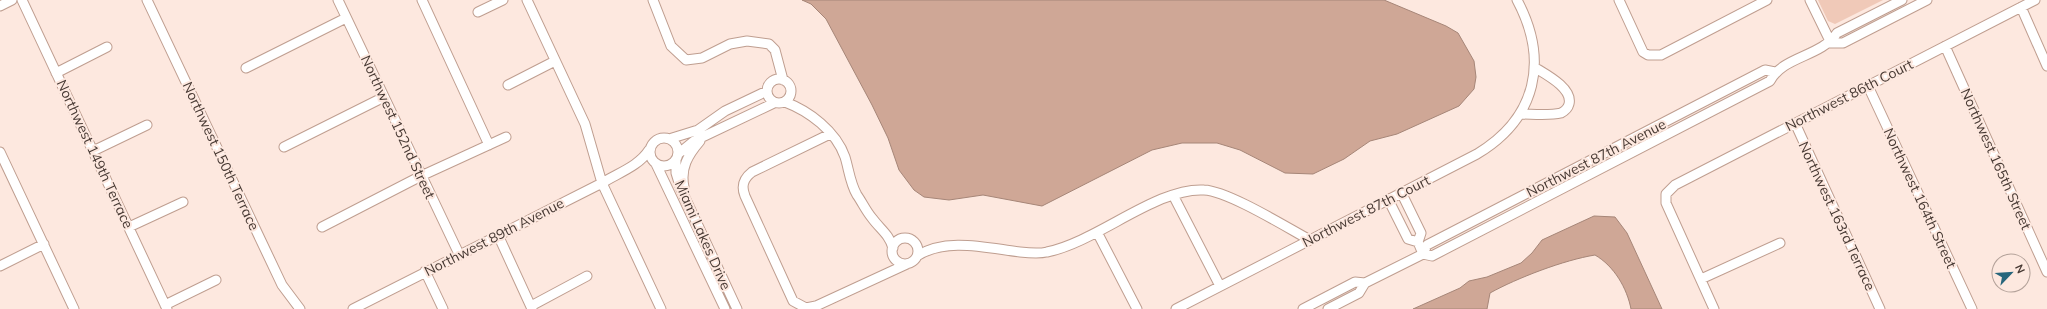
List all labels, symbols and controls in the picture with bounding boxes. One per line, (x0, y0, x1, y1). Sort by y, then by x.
street label: Northwest 152nd Street (357, 52, 439, 202)
street label: Northwest 86th Court (1782, 55, 1916, 135)
street label: Northwest 149th Terrace (53, 77, 137, 231)
street label: Northwest 150th Terrace (179, 79, 263, 233)
street label: Northwest 165th Street (1957, 86, 2035, 233)
street label: Northwest 87th Avenue (1523, 115, 1669, 201)
street label: Northwest 164th Street (1880, 125, 1960, 271)
street label: Northwest 163rd Terrace (1795, 139, 1879, 293)
street label: Northwest 87th Court (1299, 171, 1433, 251)
street label: Miami Lakes Drive (671, 177, 735, 293)
street label: Northwest 89th Avenue (421, 194, 567, 280)
north arrow (1991, 253, 2031, 293)
text: N (2012, 262, 2028, 275)

